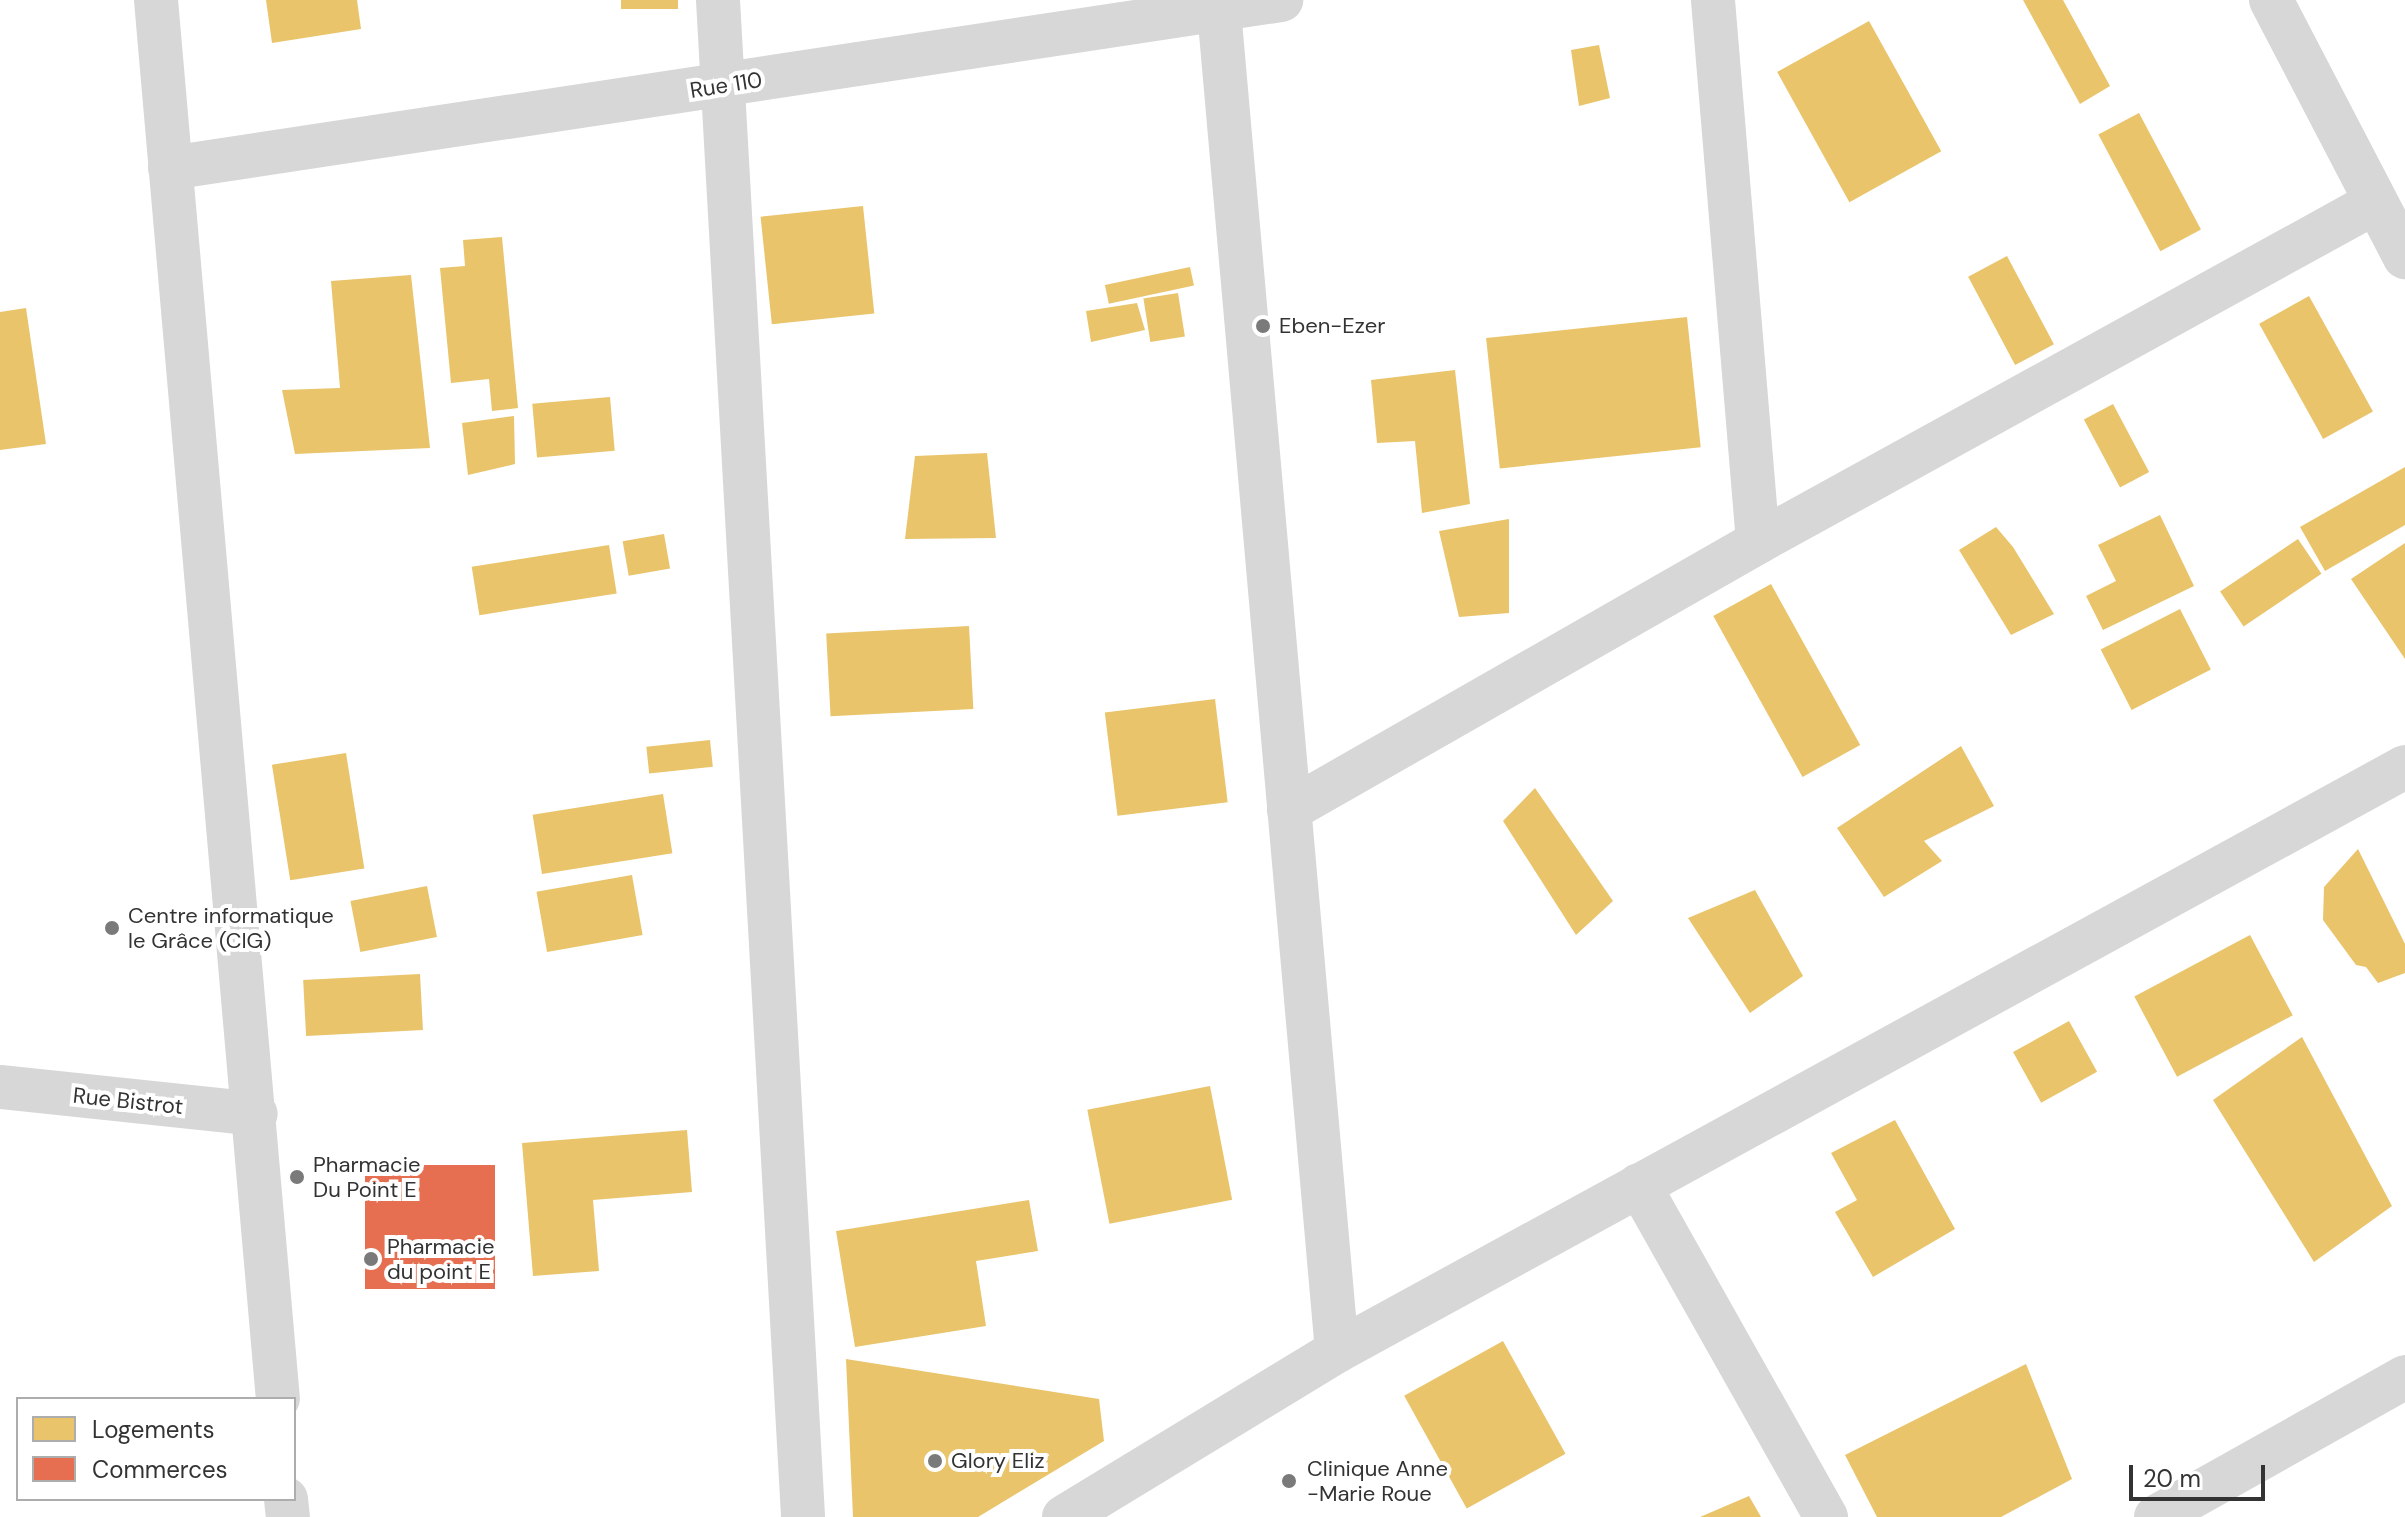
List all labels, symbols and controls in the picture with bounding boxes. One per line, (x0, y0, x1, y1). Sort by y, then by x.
street label: Rue 110 (688, 66, 764, 104)
place label: Eben-Ezer (1279, 313, 1385, 339)
marker: Eben-Ezer (1254, 317, 1272, 335)
place label: Centre informatique le Grâce (CIG) (128, 902, 334, 954)
marker: Centre informatique le Grâce (CIG) (103, 919, 121, 937)
street label: Rue Bistrot (72, 1082, 184, 1120)
place label: Pharmacie Du Point E (313, 1151, 420, 1202)
marker: Pharmacie Du Point E (288, 1168, 306, 1186)
place label: Pharmacie du point E (387, 1233, 494, 1284)
marker: Pharmacie du point E (362, 1250, 380, 1268)
legend (16, 1397, 296, 1501)
text: Logements (92, 1414, 215, 1445)
place label: Glory Eliz (951, 1448, 1045, 1474)
scale bar (2133, 1449, 2269, 1499)
marker: Glory Eliz (926, 1452, 944, 1470)
text: Commerces (92, 1454, 228, 1485)
place label: Clinique Anne -Marie Roue (1307, 1455, 1448, 1506)
text: 20 m (2143, 1463, 2201, 1494)
marker: Clinique Anne -Marie Roue (1278, 1470, 1300, 1492)

